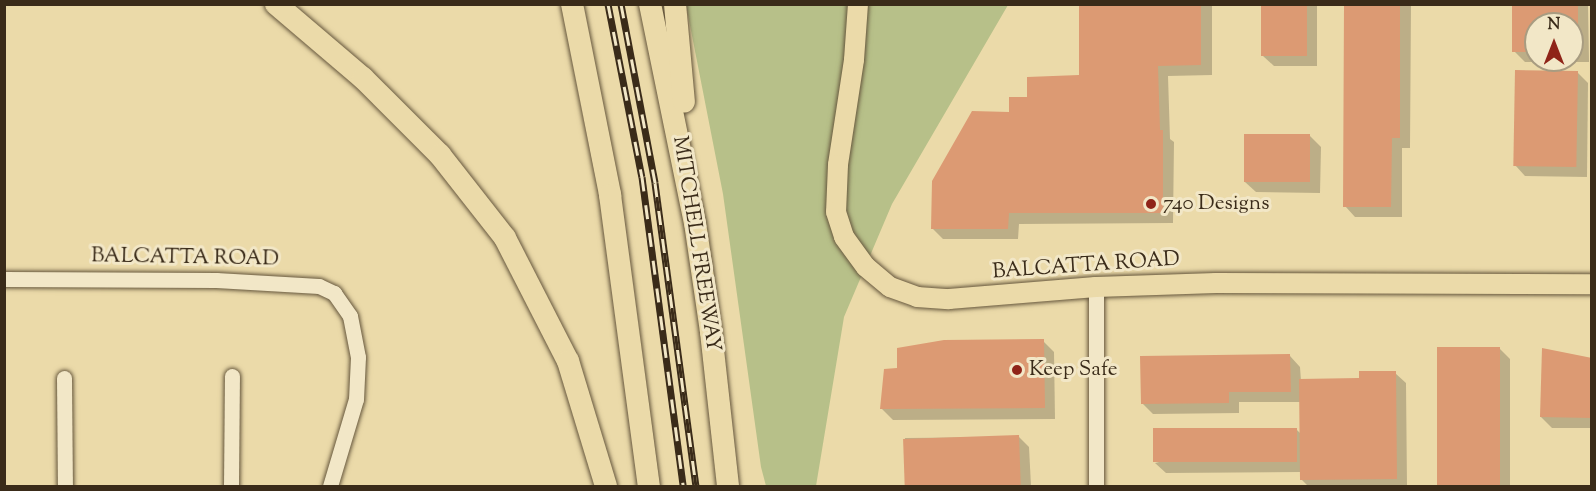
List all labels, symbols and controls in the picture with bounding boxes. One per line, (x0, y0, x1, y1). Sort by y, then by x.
north arrow (1524, 12, 1584, 72)
text: N (1548, 14, 1560, 37)
street label: MITCHELL FREEWAY (666, 134, 726, 354)
place label: 740 Designs (1163, 191, 1270, 217)
marker: 740 Designs (1144, 197, 1158, 211)
street label: BALCATTA ROAD (91, 244, 279, 272)
street label: BALCATTA ROAD (991, 247, 1181, 285)
place label: Keep Safe (1029, 357, 1118, 383)
marker: Keep Safe (1010, 363, 1024, 377)

